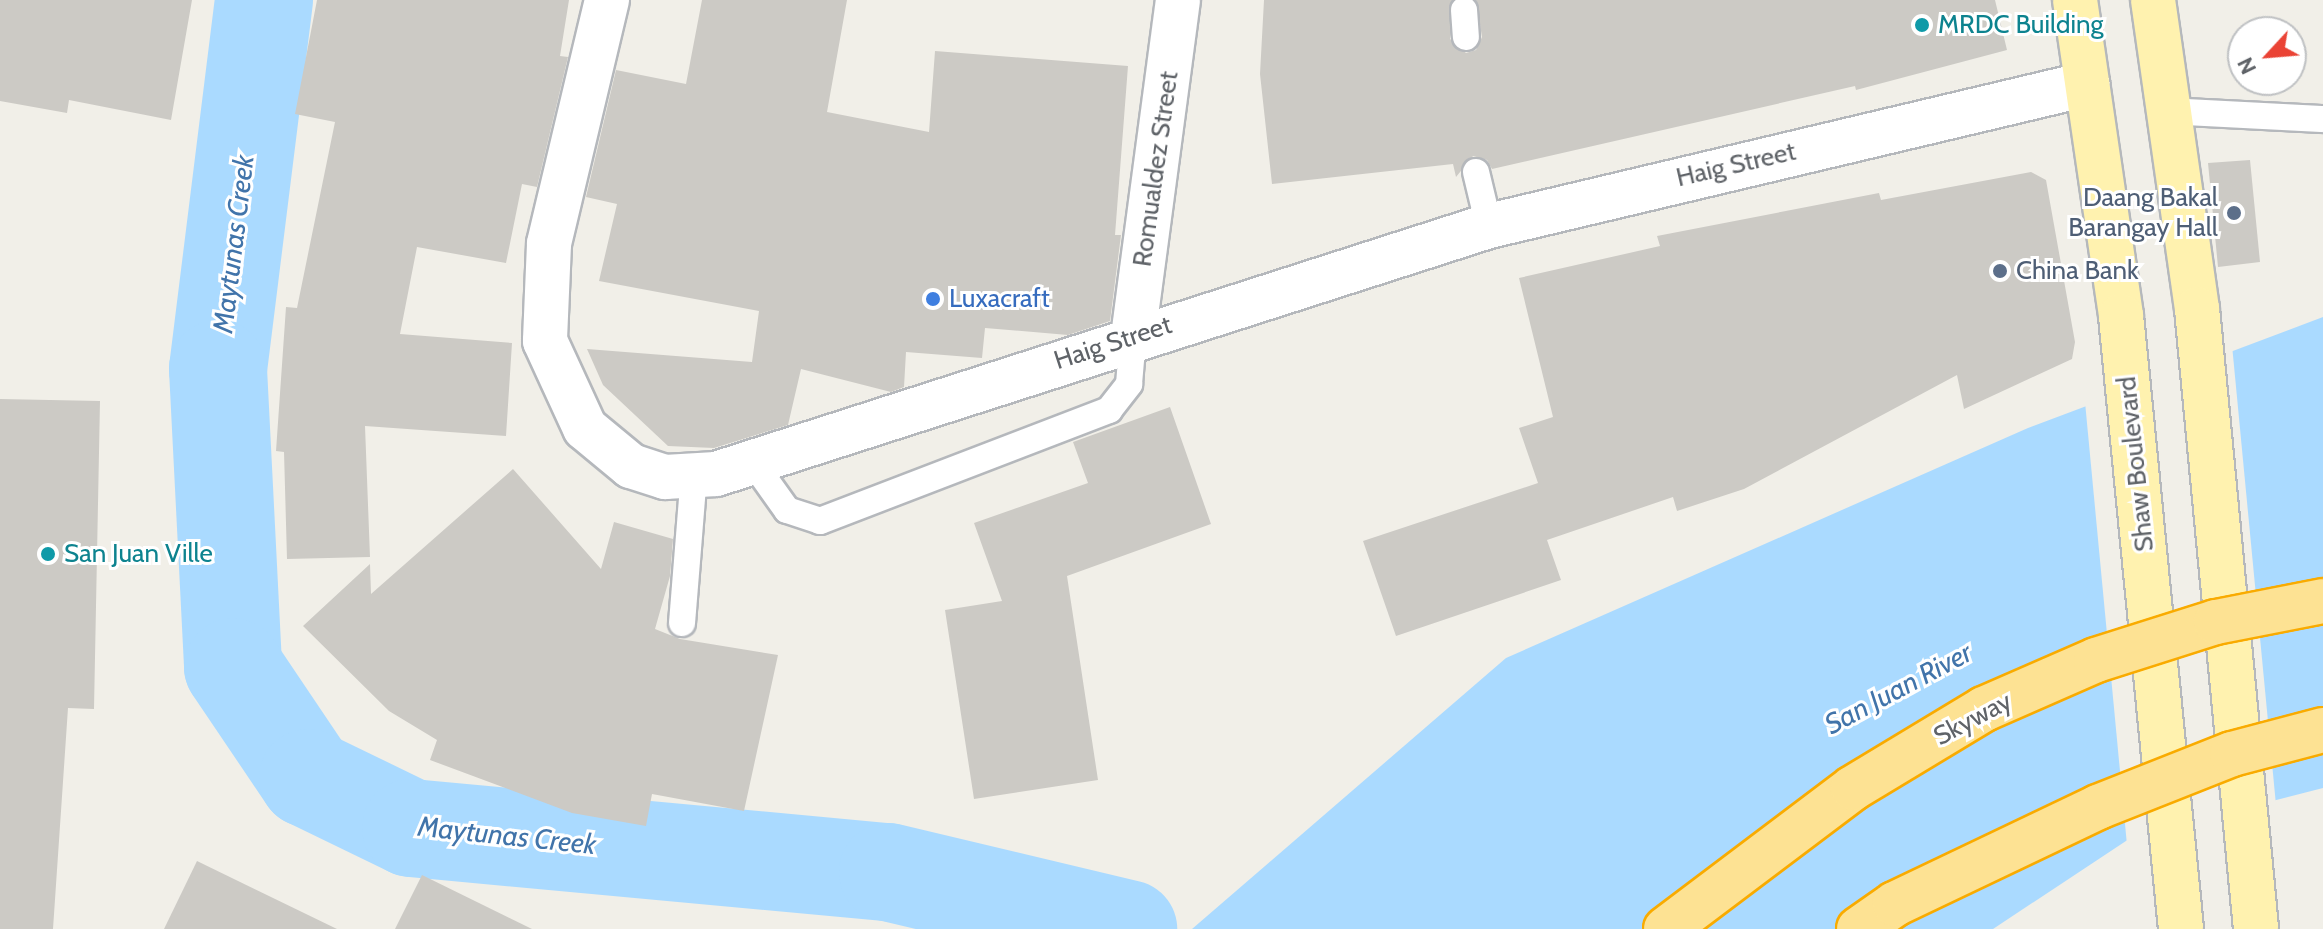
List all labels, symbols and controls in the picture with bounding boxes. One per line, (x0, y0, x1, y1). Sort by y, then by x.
place label: MRDC Building (1938, 9, 2103, 41)
marker: MRDC Building (1913, 16, 1931, 34)
north arrow (2227, 16, 2307, 96)
text: N (2231, 53, 2262, 79)
street label: Romualdez Street (1127, 69, 1185, 269)
street label: Haig Street (1673, 136, 1799, 194)
water label: Maytunas Creek (205, 153, 261, 335)
place label: Daang Bakal Barangay Hall (2068, 182, 2218, 244)
marker: Daang Bakal Barangay Hall (2225, 204, 2243, 222)
place label: China Bank (2016, 255, 2139, 287)
marker: China Bank (1991, 262, 2009, 280)
place label: Luxacraft (949, 283, 1050, 315)
marker: Luxacraft (924, 290, 942, 308)
street label: Haig Street (1050, 309, 1176, 377)
street label: Shaw Boulevard (2111, 375, 2161, 553)
place label: San Juan Ville (64, 538, 213, 570)
marker: San Juan Ville (39, 545, 57, 563)
water label: San Juan River (1819, 635, 1977, 741)
street label: Skyway (1929, 686, 2017, 752)
water label: Maytunas Creek (416, 809, 598, 861)

